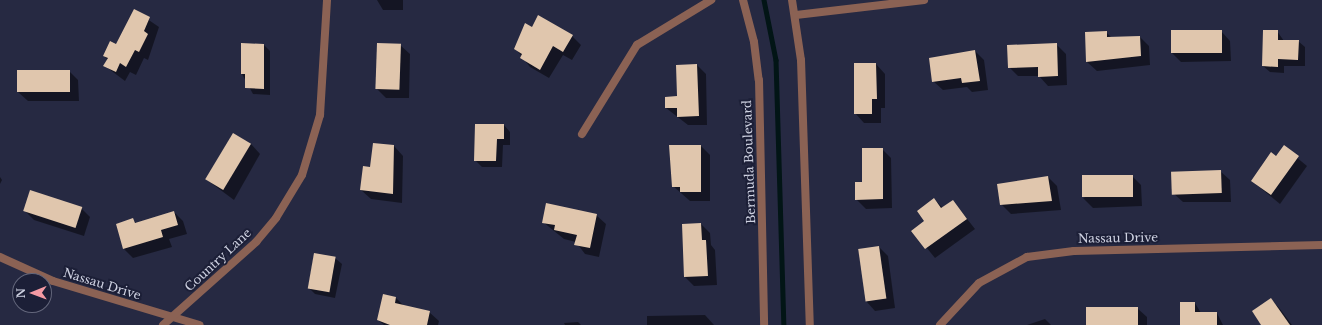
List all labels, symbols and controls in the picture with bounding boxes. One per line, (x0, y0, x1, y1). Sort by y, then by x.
street label: Bermuda Boulevard (740, 100, 758, 224)
street label: Country Lane (182, 226, 254, 294)
street label: Nassau Drive (1078, 230, 1158, 246)
street label: Nassau Drive (61, 265, 143, 303)
north arrow (12, 273, 52, 313)
text: N (14, 288, 28, 298)

